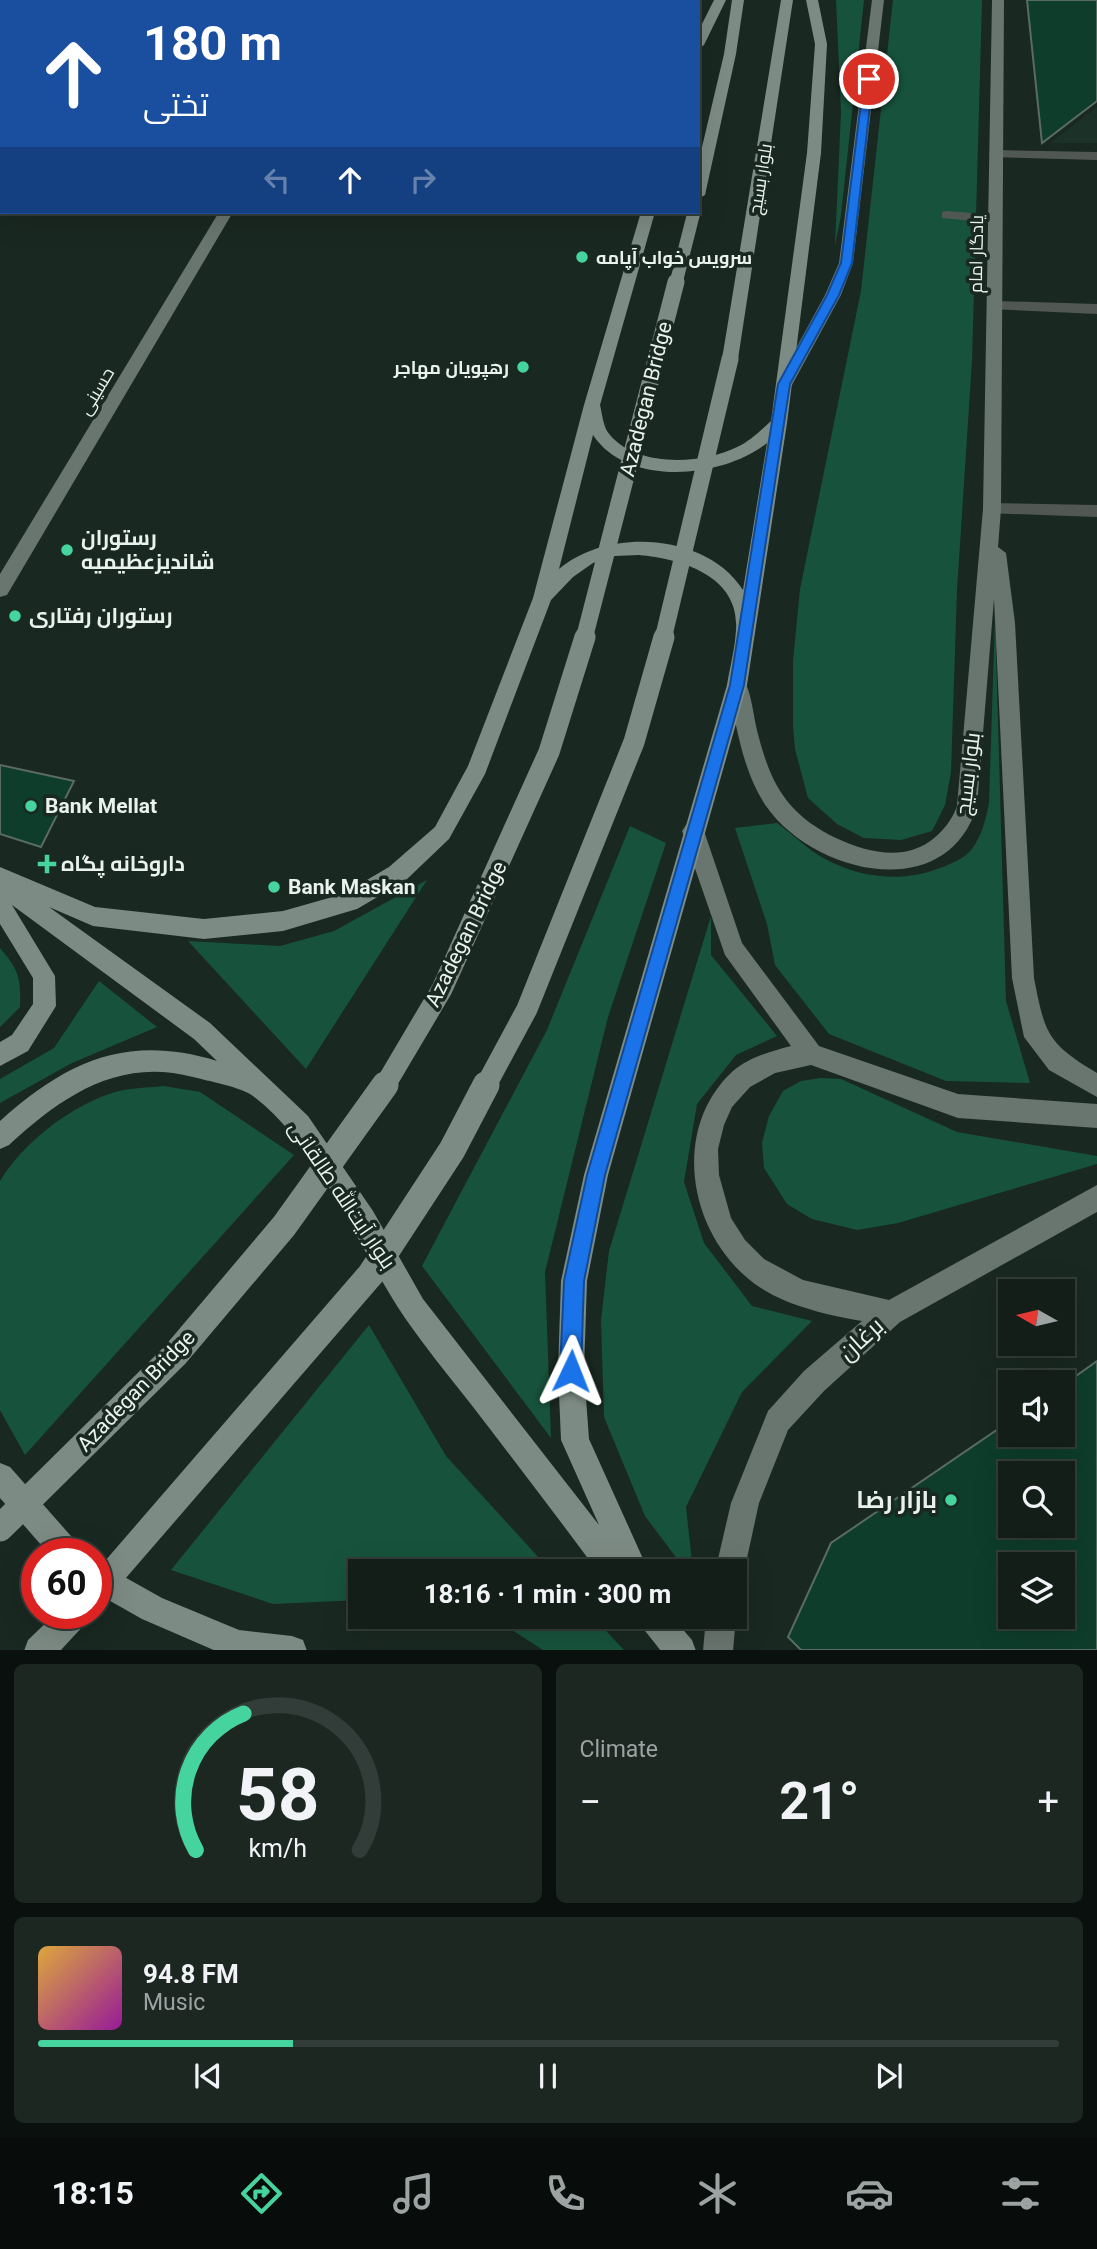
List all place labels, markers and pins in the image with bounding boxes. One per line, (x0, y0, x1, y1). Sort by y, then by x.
pin (839, 49, 899, 109)
place label: سرویس خواب آپامه (596, 247, 752, 270)
marker: سرویس خواب آپامه (574, 249, 590, 265)
place label: رهپویان مهاجر (393, 357, 509, 380)
marker: رهپویان مهاجر (515, 359, 531, 375)
place label: رستوران شاندیزعظیمیه (81, 526, 215, 574)
marker: رستوران شاندیزعظیمیه (59, 542, 75, 558)
place label: رستوران رفتاری (29, 604, 172, 629)
marker: رستوران رفتاری (7, 608, 23, 624)
place label: Bank Mellat (45, 794, 157, 818)
marker: Bank Mellat (23, 798, 39, 814)
place label: داروخانه پگاه (61, 852, 185, 879)
marker: داروخانه پگاه (39, 856, 55, 872)
place label: Bank Maskan (288, 875, 416, 899)
marker: Bank Maskan (266, 879, 282, 895)
place label: بازار رضا (856, 1486, 937, 1514)
marker: بازار رضا (943, 1492, 959, 1508)

